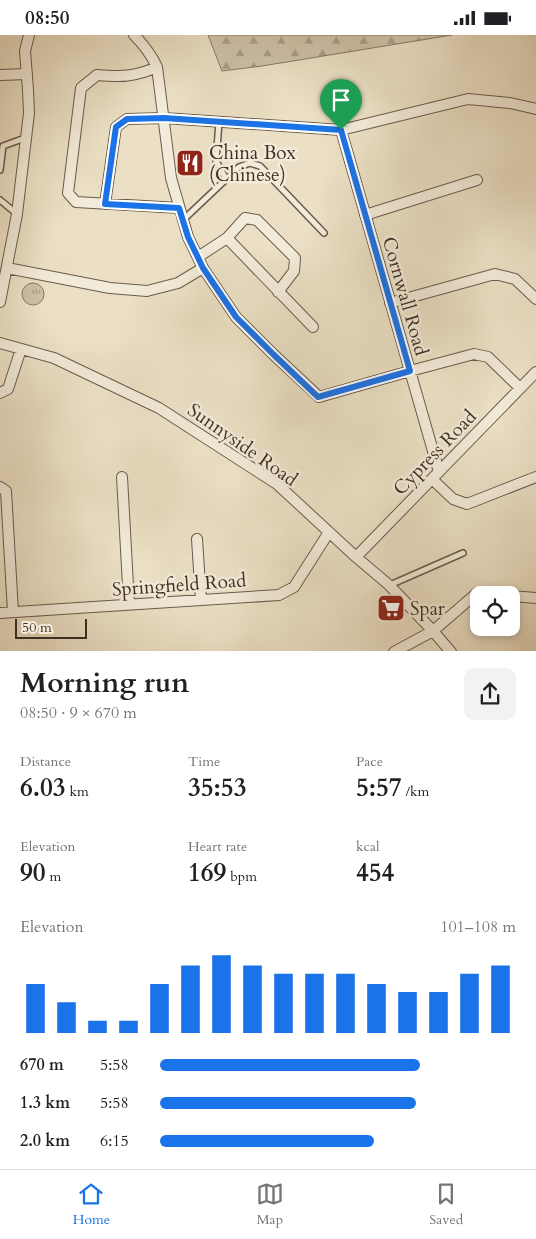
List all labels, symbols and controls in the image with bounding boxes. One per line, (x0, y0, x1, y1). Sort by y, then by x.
text: 08:50 (25, 5, 69, 31)
pin (320, 79, 362, 130)
icon: arrive (327, 86, 355, 114)
place label: China Box (Chinese) (209, 140, 297, 188)
restaurant icon: China Box (Chinese) (175, 148, 205, 178)
street label: Cornwall Road (376, 234, 434, 359)
street label: Sunnyside Road (182, 397, 303, 492)
street label: Cypress Road (387, 404, 482, 501)
street label: Springfield Road (111, 567, 247, 603)
map controls (470, 586, 520, 636)
button: locate (470, 586, 520, 636)
supermarket icon: Spar (376, 593, 406, 623)
place label: Spar (410, 596, 445, 622)
scale bar (15, 617, 88, 640)
text: 50 m (22, 618, 52, 637)
text: Morning run (20, 664, 189, 702)
button: share (464, 668, 516, 720)
text: 08:50 · 9 × 670 m (20, 702, 137, 724)
text: Distance (20, 752, 71, 771)
text: Time (188, 752, 220, 771)
text: Pace (356, 752, 383, 771)
text: 6.03 (20, 771, 66, 805)
text: 35:53 (188, 771, 246, 805)
text: 5:57 (356, 771, 402, 805)
text: km (66, 782, 89, 801)
text: /km (402, 782, 429, 801)
text: Elevation (20, 837, 76, 856)
text: Heart rate (188, 837, 247, 856)
text: kcal (356, 837, 380, 856)
text: 90 (20, 856, 46, 890)
text: 169 (188, 856, 226, 890)
text: 454 (356, 856, 394, 890)
text: m (46, 867, 61, 886)
text: bpm (226, 867, 257, 886)
text: Elevation (20, 916, 84, 938)
text: 101–108 m (440, 916, 516, 938)
text: 670 m (20, 1054, 64, 1076)
text: 5:58 (100, 1054, 129, 1076)
text: 1.3 km (20, 1092, 70, 1114)
text: 5:58 (100, 1092, 129, 1114)
text: 2.0 km (20, 1130, 70, 1152)
text: 6:15 (100, 1130, 129, 1152)
tab: Home (73, 1180, 110, 1229)
tab: Map (256, 1180, 284, 1229)
tab: Saved (429, 1180, 463, 1229)

